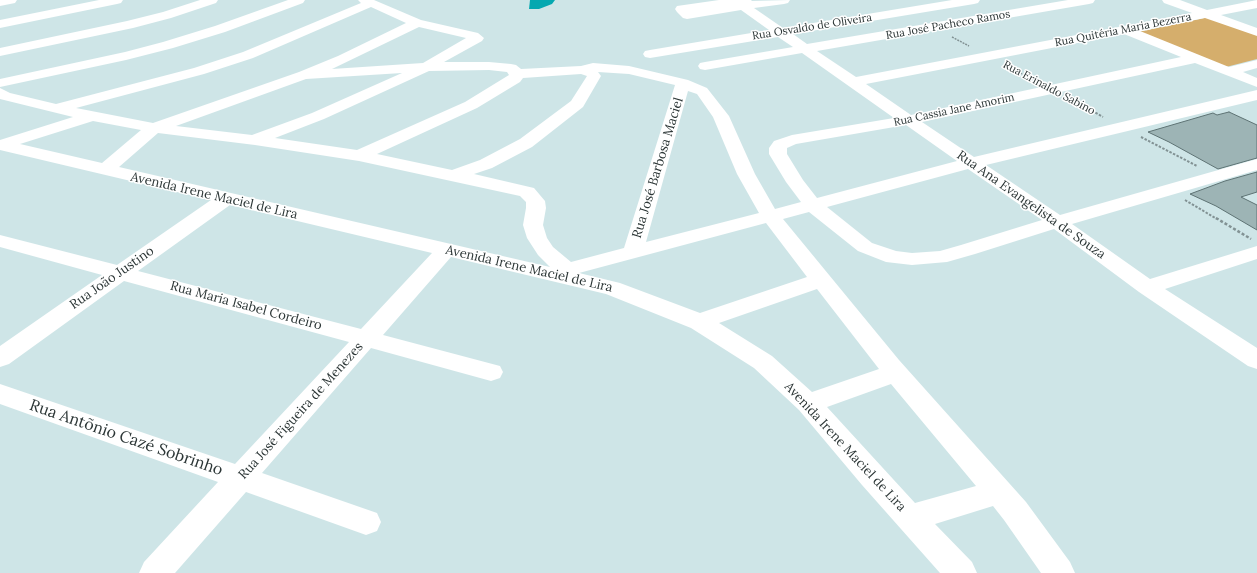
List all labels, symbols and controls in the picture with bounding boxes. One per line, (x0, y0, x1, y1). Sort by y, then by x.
street label: Rua José Pacheco Ramos (885, 8, 1011, 42)
street label: Rua Quitéria Maria Bezerra (1054, 10, 1192, 50)
street label: Rua Osvaldo de Oliveira (751, 11, 873, 43)
street label: Rua Erinaldo Sabino (1001, 58, 1097, 118)
street label: Rua Cassia Jane Amorim (892, 91, 1016, 129)
street label: Rua José Barbosa Maciel (629, 96, 687, 240)
street label: Rua Ana Evangelista de Souza (954, 148, 1108, 262)
street label: Avenida Irene Maciel de Lira (129, 169, 299, 223)
street label: Avenida Irene Maciel de Lira (444, 242, 614, 296)
street label: Rua João Justino (67, 243, 157, 313)
street label: Rua Maria Isabel Cordeiro (168, 278, 324, 334)
street label: Rua José Figueira de Menezes (235, 339, 367, 483)
street label: Avenida Irene Maciel de Lira (781, 379, 909, 515)
street label: Rua Antõnio Cazé Sobrinho (27, 396, 225, 480)

